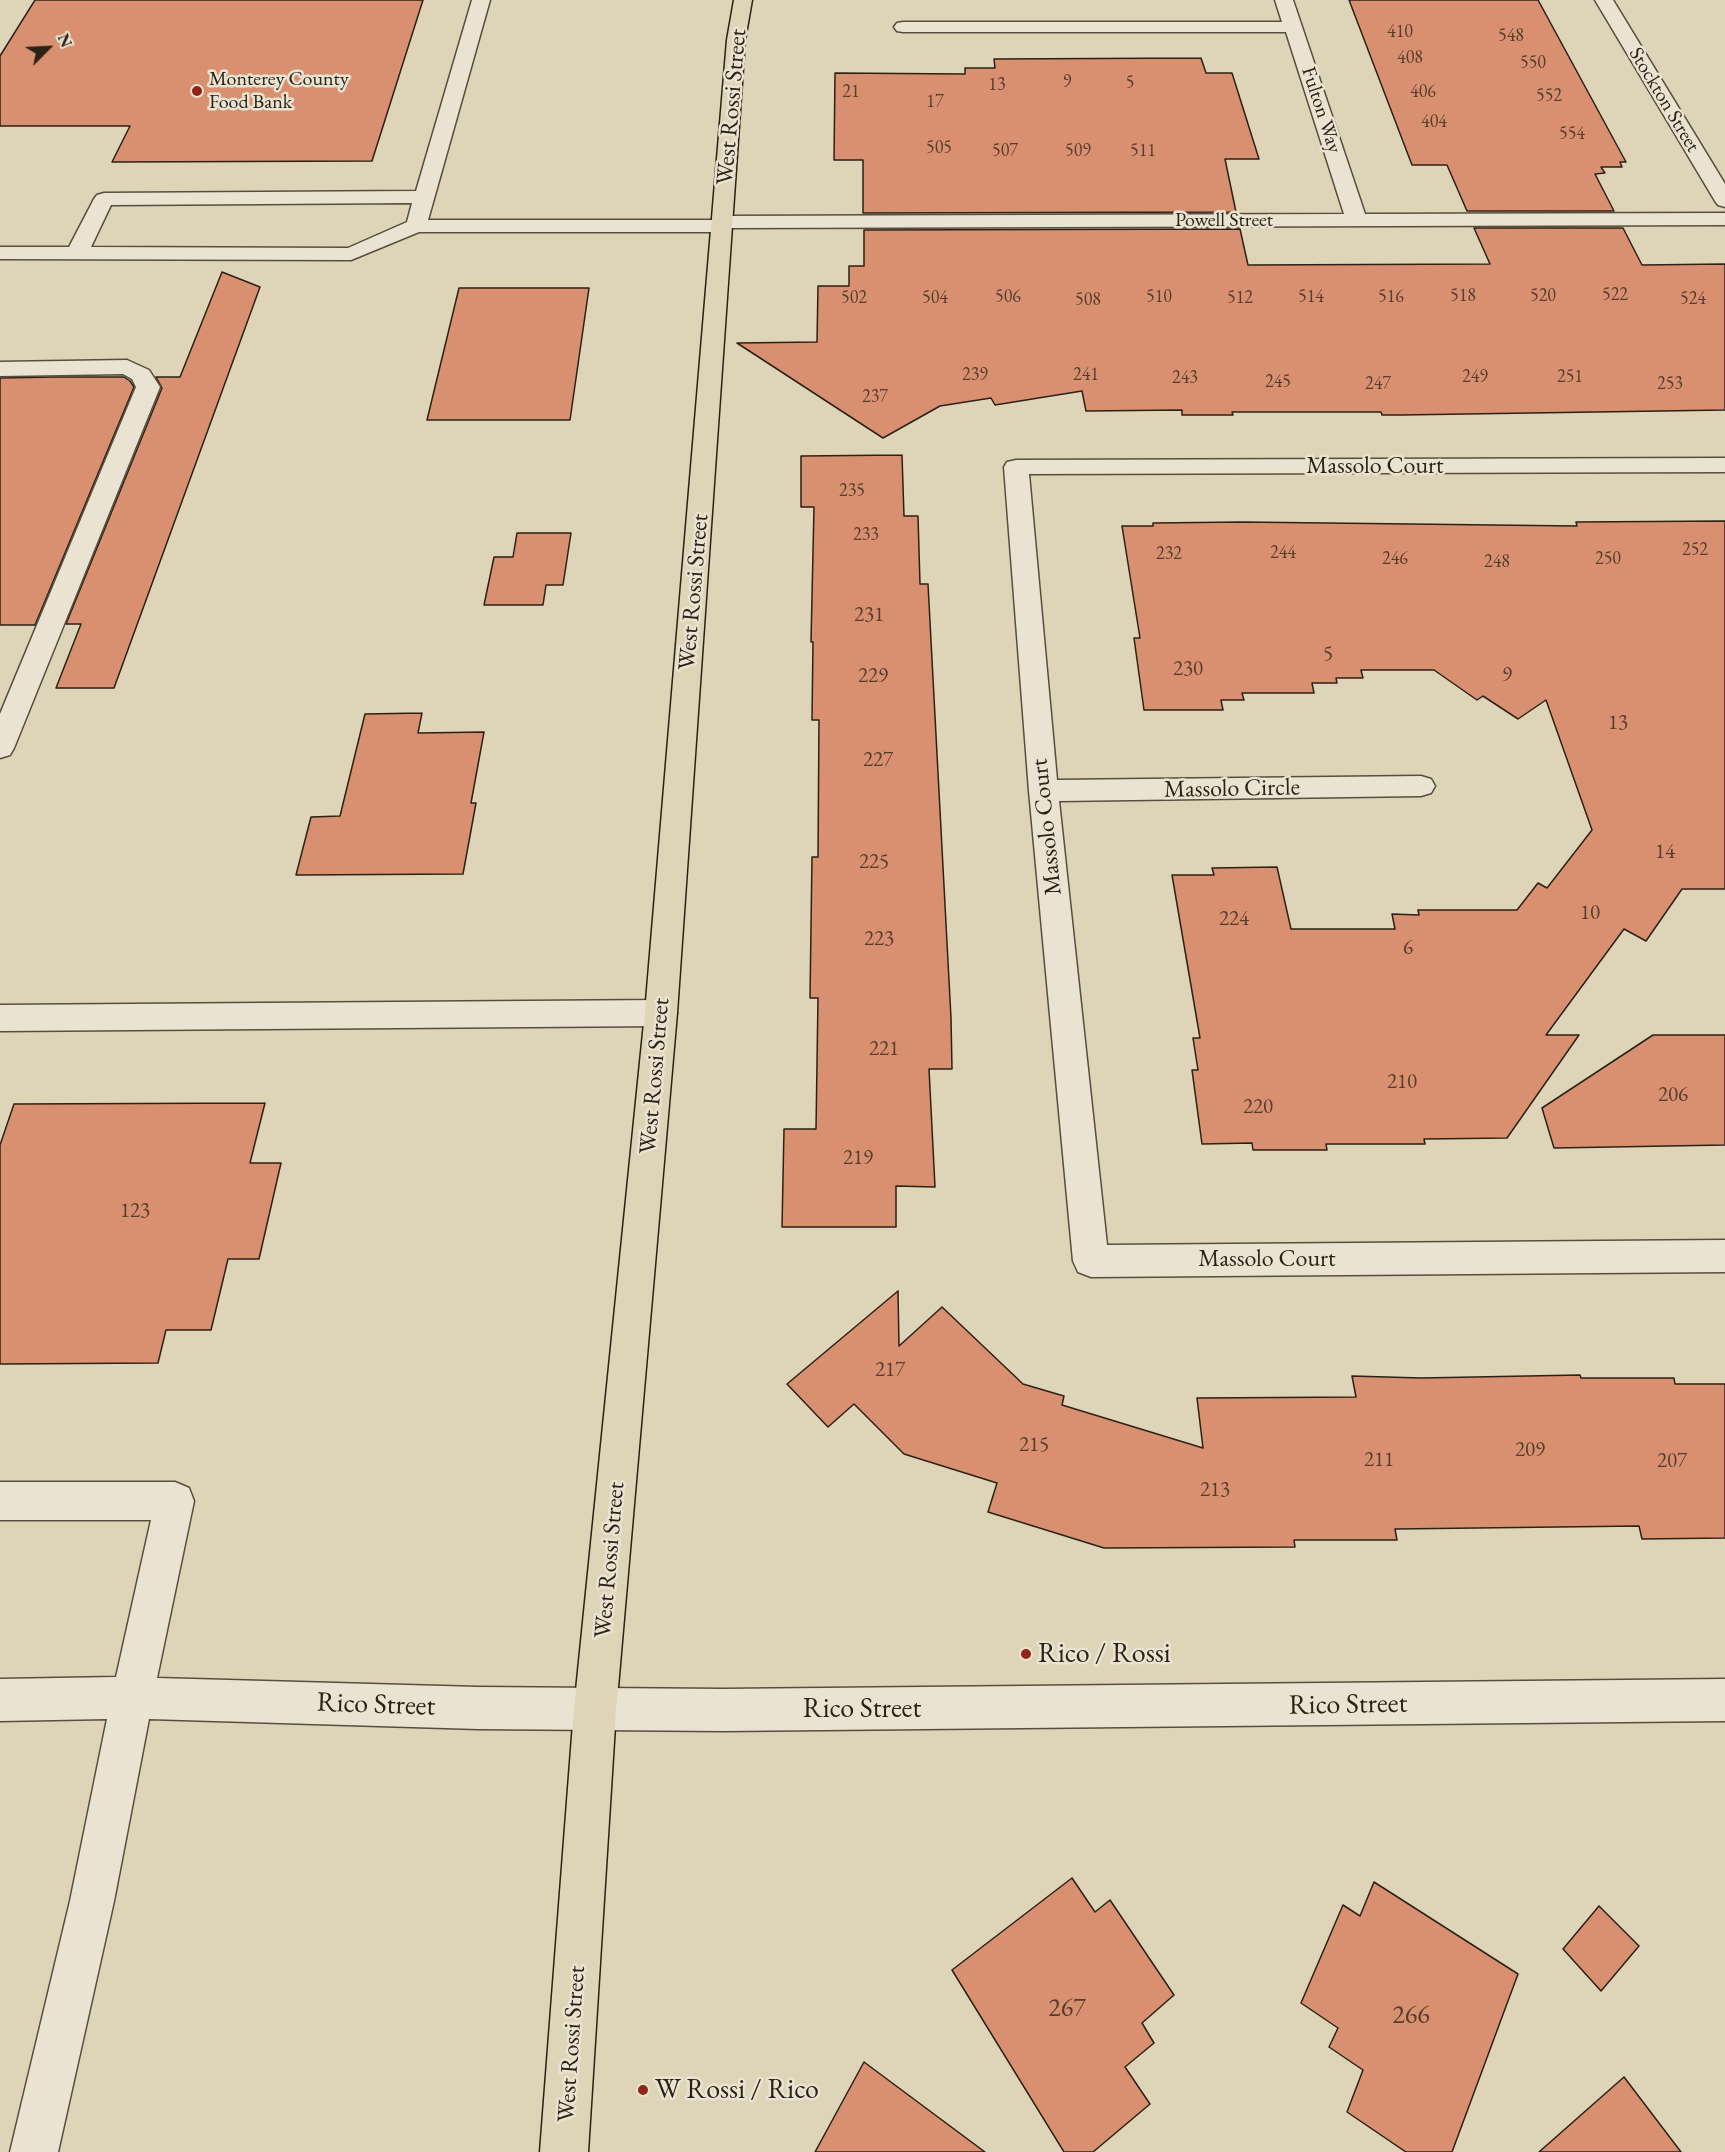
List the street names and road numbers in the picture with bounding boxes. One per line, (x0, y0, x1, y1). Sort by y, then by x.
street label: West Rossi Street (711, 28, 753, 186)
street label: Stockton Street (1623, 43, 1705, 157)
street label: Fulton Way (1296, 64, 1346, 156)
street label: Powell Street (1175, 209, 1273, 233)
street label: Massolo Court (1306, 452, 1444, 480)
street label: West Rossi Street (673, 513, 715, 671)
street label: Massolo Court (1026, 757, 1068, 897)
street label: Massolo Circle (1164, 773, 1300, 805)
street label: West Rossi Street (634, 997, 676, 1155)
street label: Massolo Court (1198, 1245, 1336, 1273)
street label: West Rossi Street (589, 1481, 631, 1639)
street label: Rico Street (316, 1686, 436, 1724)
street label: Rico Street (1288, 1687, 1408, 1723)
street label: Rico Street (803, 1692, 921, 1726)
street label: West Rossi Street (552, 1965, 592, 2123)

